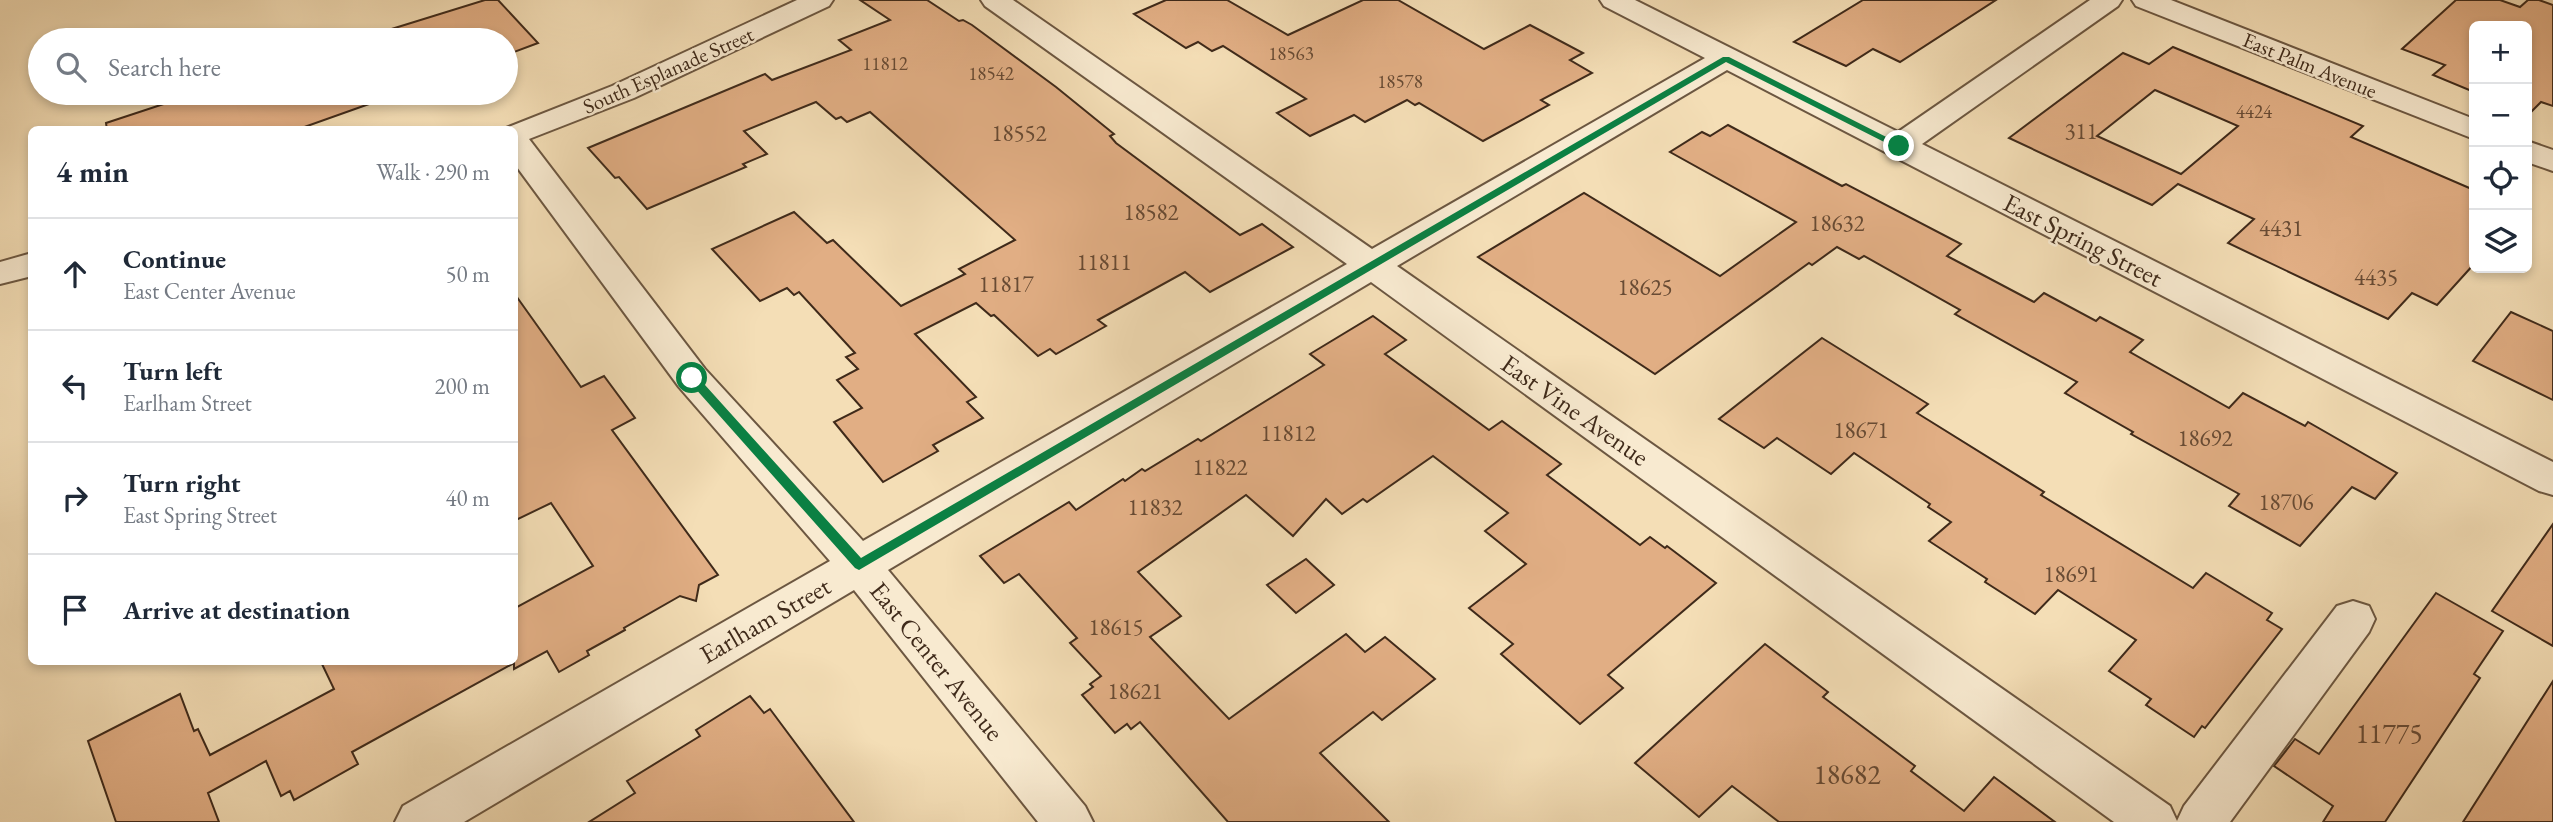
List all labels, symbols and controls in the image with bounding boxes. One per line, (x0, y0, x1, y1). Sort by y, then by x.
street label: South Esplanade Street (578, 20, 758, 120)
map controls (2469, 21, 2532, 273)
button: + (2469, 21, 2532, 84)
street label: East Palm Avenue (2239, 26, 2381, 104)
search box (28, 28, 518, 105)
house number: 18563 (1268, 41, 1314, 66)
icon: search (52, 48, 90, 86)
text: Search here (108, 50, 221, 84)
house number: 11812 (862, 51, 908, 76)
house number: 18542 (968, 61, 1014, 86)
house number: 18578 (1377, 69, 1423, 94)
button: − (2469, 84, 2532, 147)
house number: 4424 (2236, 99, 2273, 124)
house number: 311 (2064, 116, 2098, 146)
house number: 18552 (991, 118, 1047, 148)
route end (1883, 130, 1914, 161)
button: locate (2469, 147, 2532, 210)
text: 4 min (56, 152, 129, 191)
text: Walk · 290 m (376, 157, 490, 187)
street label: East Spring Street (1998, 185, 2168, 295)
house number: 18582 (1123, 197, 1179, 227)
house number: 18632 (1809, 208, 1865, 238)
button: layers (2469, 210, 2532, 273)
house number: 4431 (2259, 213, 2303, 243)
text: Continue (123, 242, 226, 276)
house number: 11811 (1076, 247, 1132, 277)
icon: ahead (56, 255, 94, 293)
text: 50 m (445, 259, 490, 289)
house number: 4435 (2354, 262, 2398, 292)
house number: 11817 (978, 269, 1035, 299)
house number: 18625 (1617, 272, 1673, 302)
text: East Center Avenue (123, 276, 296, 306)
street label: East Vine Avenue (1494, 346, 1656, 474)
text: Turn left (123, 354, 222, 388)
route start (676, 362, 707, 393)
icon: left (56, 367, 94, 405)
text: 200 m (434, 371, 490, 401)
text: Earlham Street (123, 388, 252, 418)
house number: 18671 (1833, 415, 1889, 445)
house number: 11812 (1260, 418, 1316, 448)
house number: 18692 (2177, 423, 2233, 453)
house number: 11822 (1192, 452, 1248, 482)
text: Turn right (123, 466, 241, 500)
icon: right (56, 479, 94, 517)
text: 40 m (445, 483, 490, 513)
house number: 18706 (2258, 487, 2314, 517)
house number: 11832 (1127, 492, 1183, 522)
text: East Spring Street (123, 500, 277, 530)
house number: 18691 (2043, 559, 2099, 589)
street label: Earlham Street (693, 569, 837, 671)
street label: East Center Avenue (862, 574, 1012, 748)
icon: arrive (56, 591, 94, 629)
text: Arrive at destination (123, 593, 350, 627)
house number: 18615 (1088, 612, 1144, 642)
house number: 18621 (1107, 676, 1163, 706)
house number: 11775 (2355, 715, 2423, 751)
house number: 18682 (1813, 756, 1881, 792)

